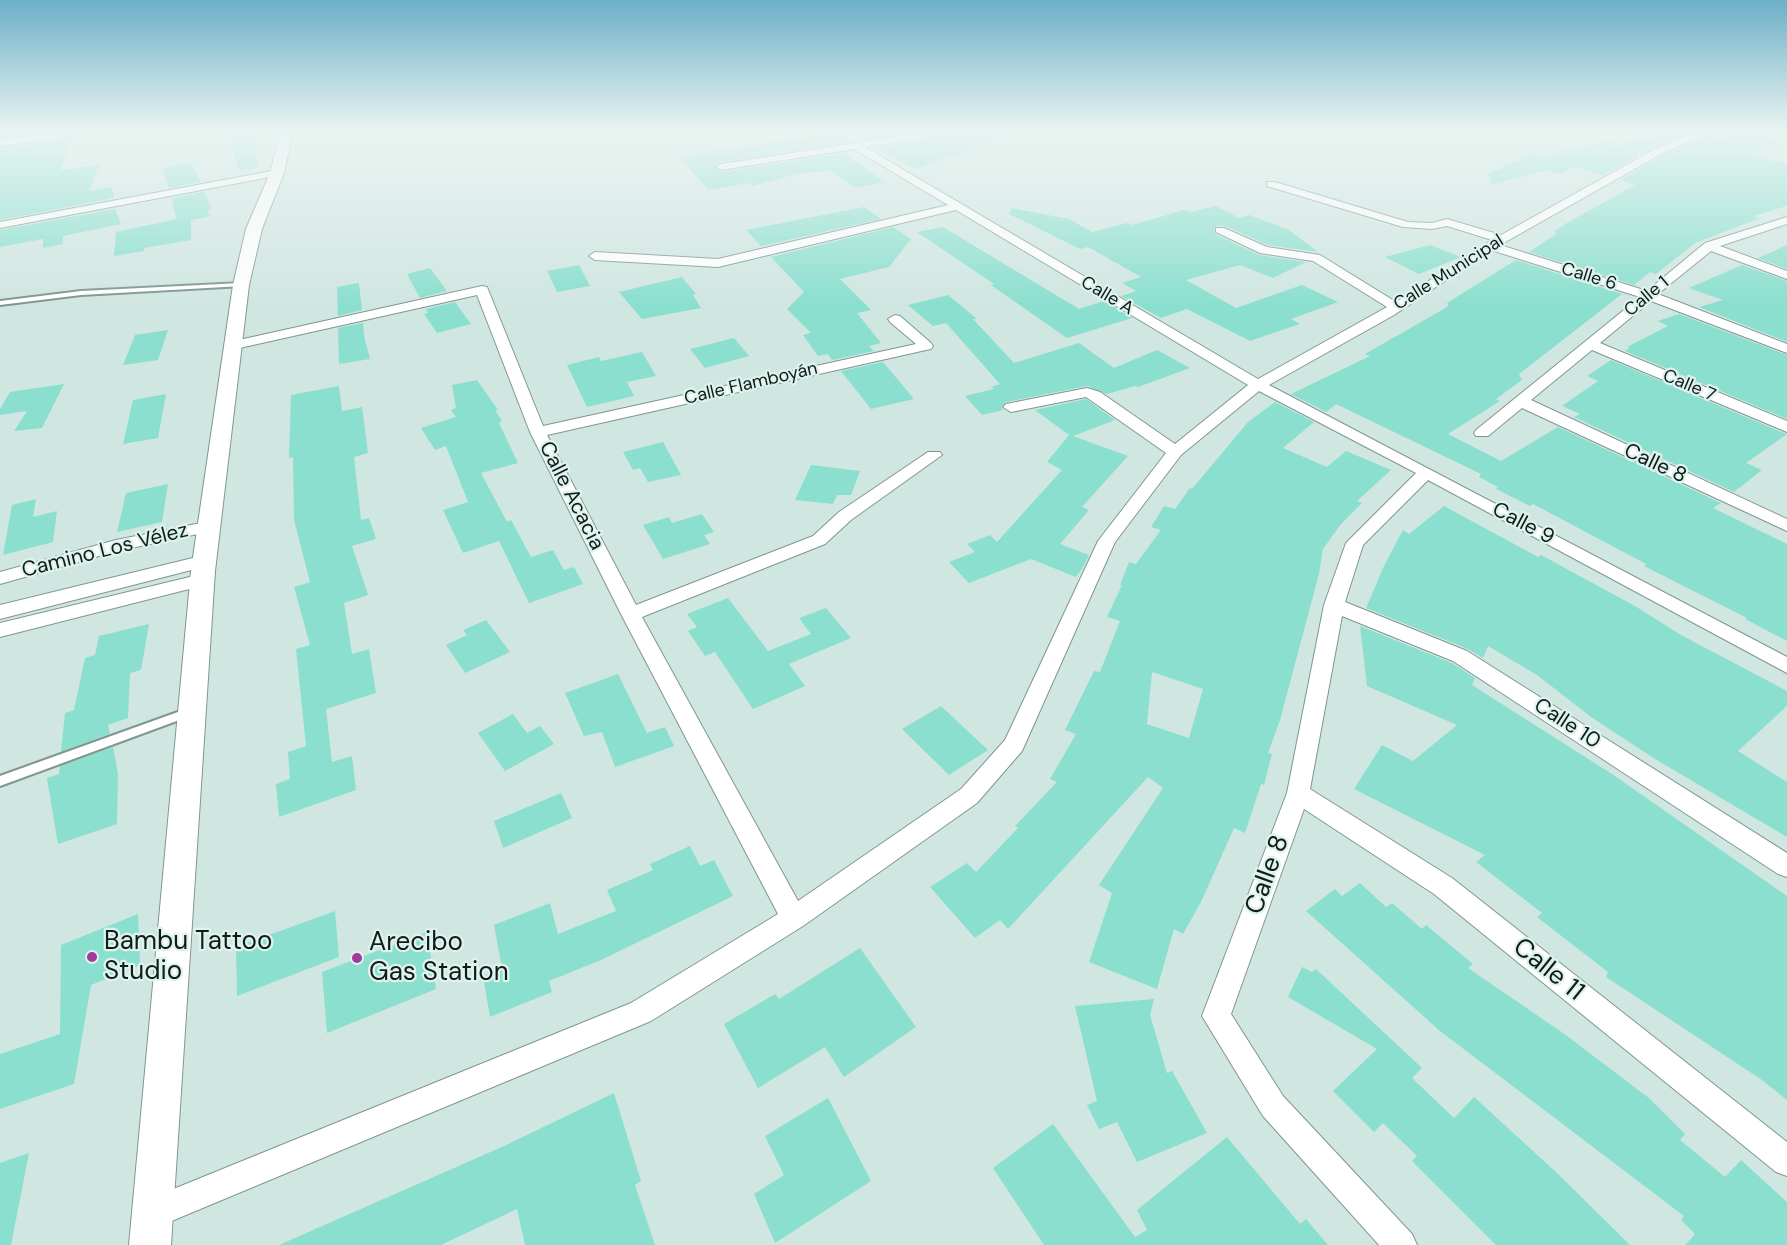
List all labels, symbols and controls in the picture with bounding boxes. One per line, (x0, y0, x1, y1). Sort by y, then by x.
street label: Calle Municipal (1390, 231, 1508, 315)
street label: Calle 6 (1559, 258, 1619, 296)
street label: Calle A (1077, 272, 1137, 320)
street label: Calle 1 (1620, 272, 1674, 322)
street label: Calle Flamboyán (682, 358, 820, 410)
street label: Calle 7 (1659, 365, 1719, 407)
street label: Calle Acacia (533, 437, 609, 555)
street label: Calle 8 (1620, 439, 1690, 489)
street label: Calle 9 (1488, 497, 1558, 551)
street label: Camino Los Vélez (19, 518, 191, 584)
street label: Calle 10 (1529, 693, 1605, 755)
street label: Calle 8 (1239, 831, 1297, 919)
place label: Bambu Tattoo Studio (104, 926, 272, 988)
place label: Arecibo Gas Station (369, 927, 509, 988)
street label: Calle 11 (1506, 932, 1590, 1008)
marker: Bambu Tattoo Studio (85, 950, 99, 964)
marker: Arecibo Gas Station (350, 951, 364, 965)

